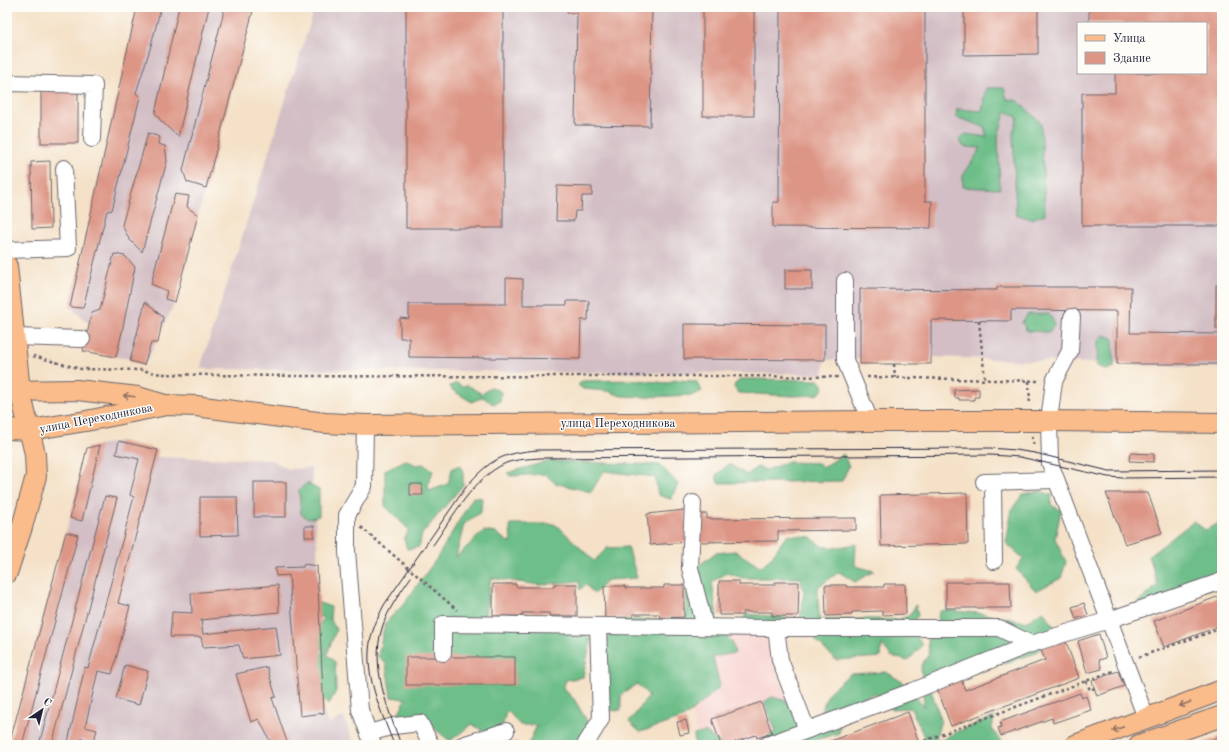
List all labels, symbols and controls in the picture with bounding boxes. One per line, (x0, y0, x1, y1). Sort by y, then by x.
legend (1077, 22, 1207, 74)
text: Улица (1113, 33, 1146, 45)
text: Здание (1113, 53, 1151, 65)
one-way arrow (123, 392, 136, 400)
street label: улица Переходникова (39, 402, 154, 436)
street label: улица Переходникова (561, 418, 676, 430)
north arrow (22, 690, 62, 730)
text: С (41, 696, 53, 710)
one-way arrow (1180, 700, 1192, 708)
one-way arrow (1113, 725, 1125, 733)

